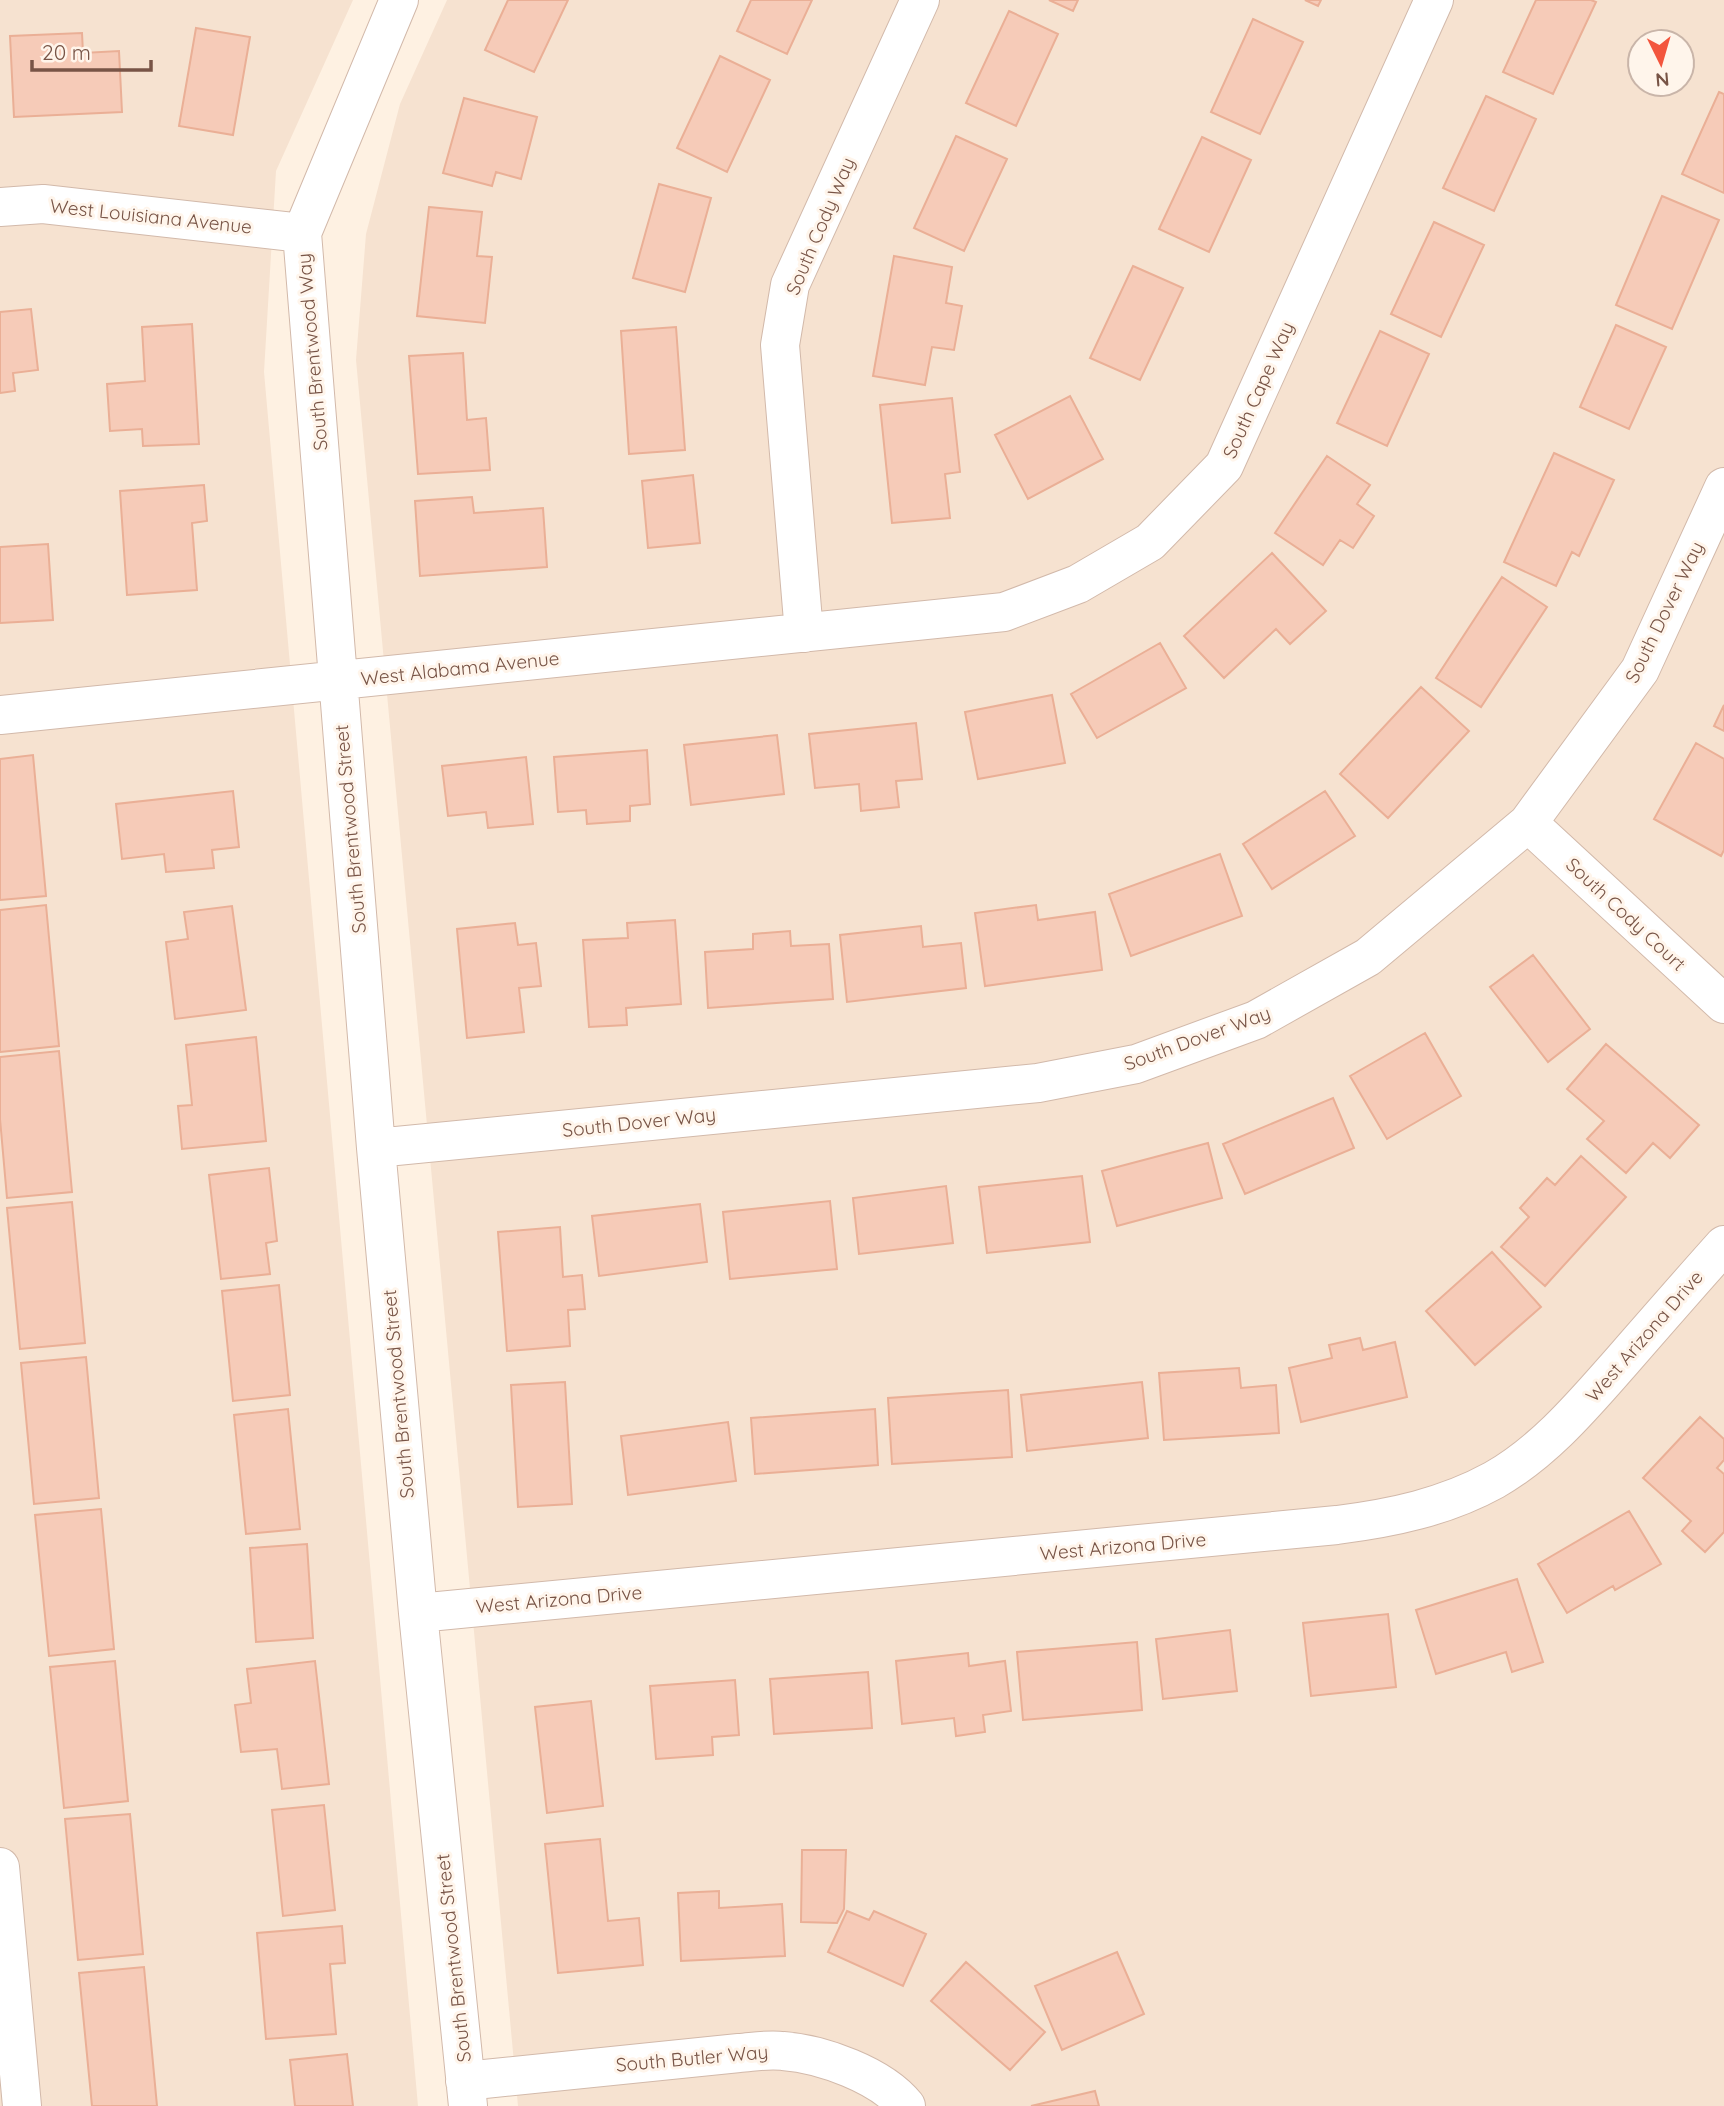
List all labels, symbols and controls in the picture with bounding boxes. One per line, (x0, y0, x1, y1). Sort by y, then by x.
scale bar (32, 28, 150, 72)
north arrow (1626, 28, 1696, 98)
text: 20 m (42, 39, 91, 65)
text: N (1654, 67, 1670, 92)
street label: South Cody Way (780, 154, 860, 298)
street label: West Louisiana Avenue (49, 193, 253, 239)
street label: South Brentwood Way (291, 252, 333, 452)
street label: South Cape Way (1217, 318, 1299, 462)
street label: South Dover Way (1619, 537, 1709, 687)
street label: West Alabama Avenue (360, 646, 560, 690)
street label: South Brentwood Street (329, 724, 371, 934)
street label: South Cody Court (1561, 852, 1691, 976)
street label: South Dover Way (1120, 1000, 1274, 1076)
street label: South Dover Way (561, 1102, 717, 1142)
street label: West Arizona Drive (1580, 1265, 1708, 1407)
street label: South Brentwood Street (377, 1289, 419, 1499)
street label: West Arizona Drive (1039, 1527, 1207, 1565)
street label: West Arizona Drive (475, 1580, 643, 1618)
street label: South Brentwood Street (430, 1853, 476, 2063)
street label: South Butler Way (615, 2039, 769, 2077)

